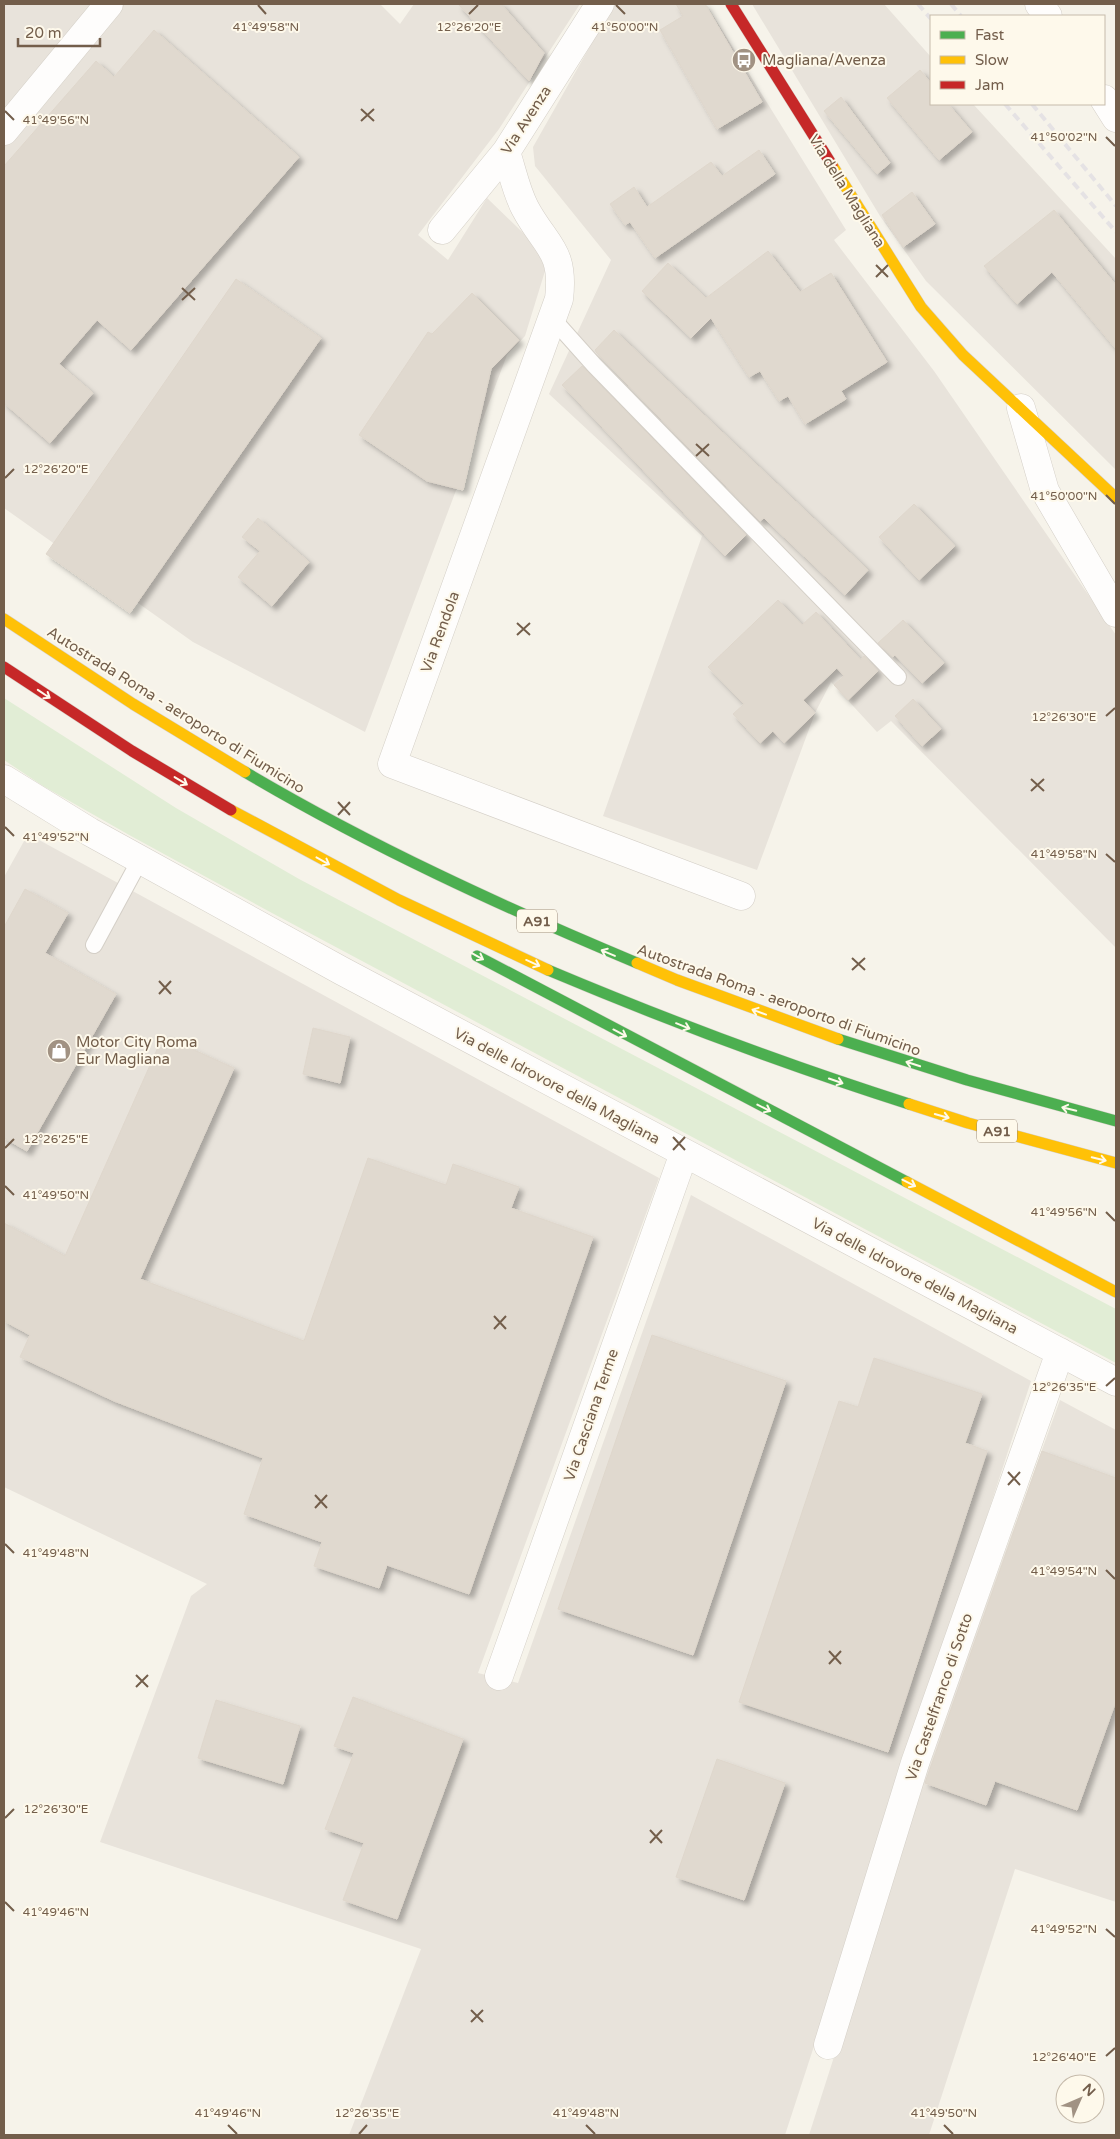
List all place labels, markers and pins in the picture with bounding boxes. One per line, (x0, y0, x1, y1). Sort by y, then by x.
bus stop icon: Magliana/Avenza (731, 47, 757, 73)
place label: Magliana/Avenza (762, 51, 886, 69)
place label: Motor City Roma Eur Magliana (76, 1033, 198, 1068)
shop icon: Motor City Roma Eur Magliana (46, 1038, 72, 1064)

